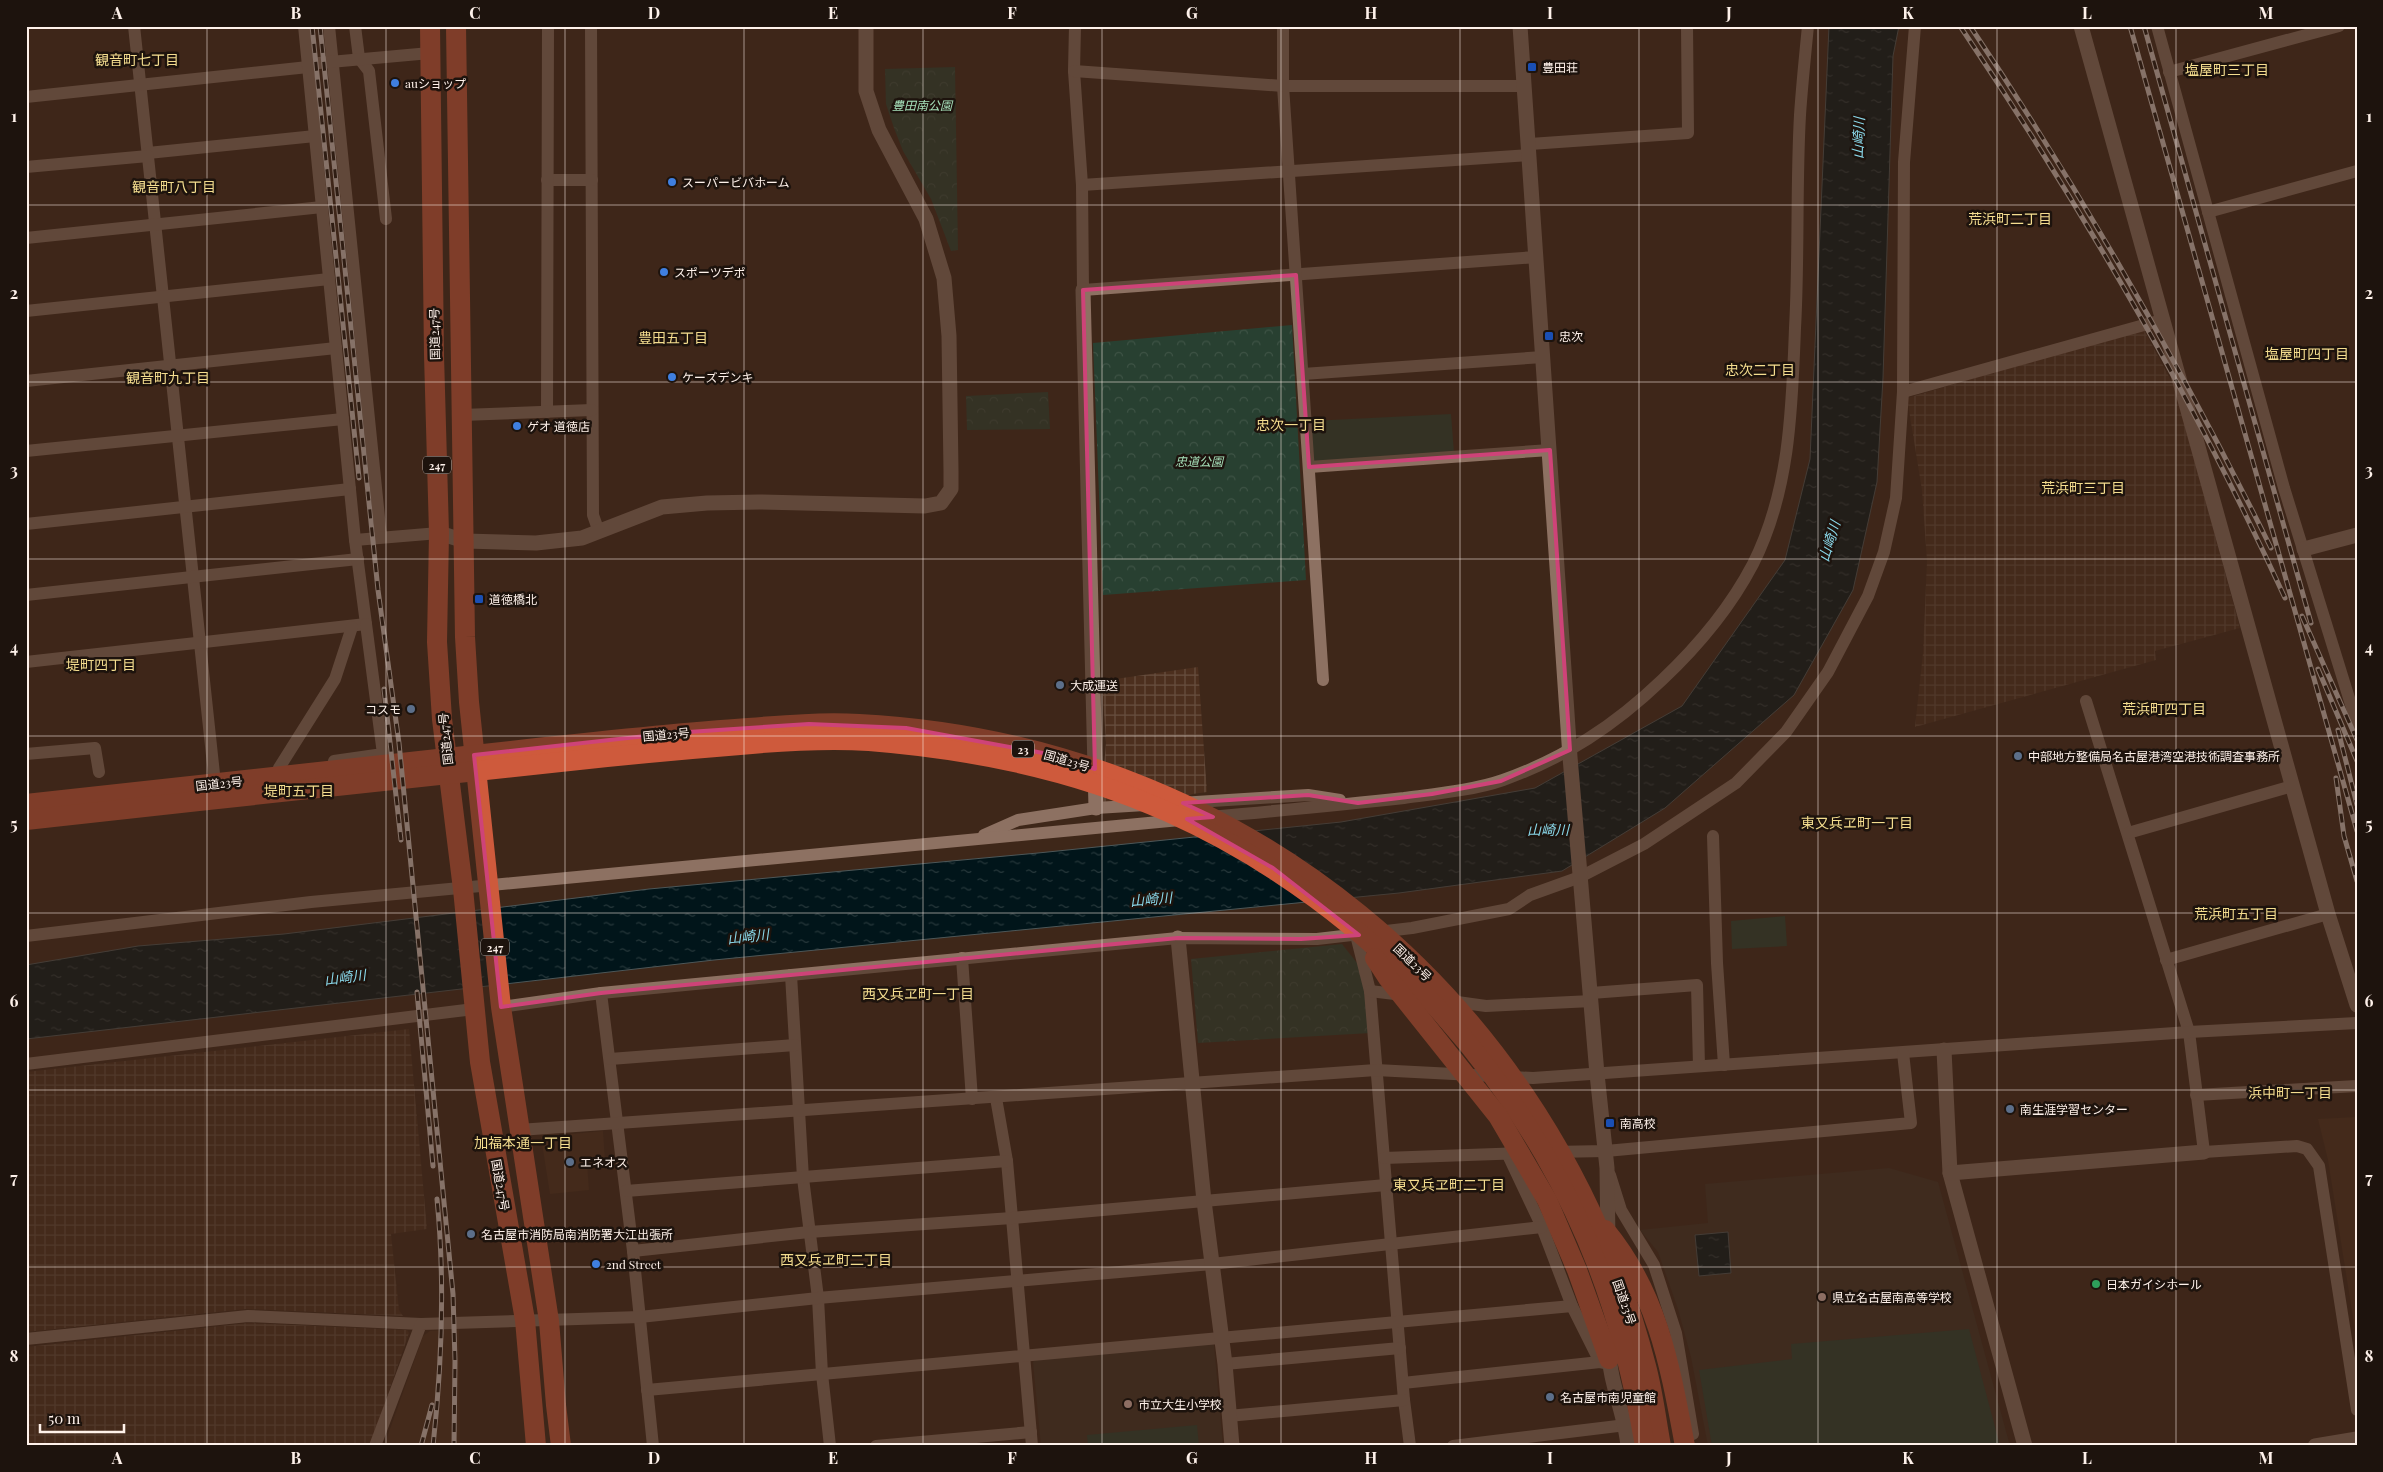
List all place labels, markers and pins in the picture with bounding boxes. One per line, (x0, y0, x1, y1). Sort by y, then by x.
place label: 豊田荘 (1542, 59, 1578, 75)
marker: 豊田荘 (1526, 61, 1538, 73)
place label: auショップ (405, 75, 466, 91)
marker: auショップ (389, 77, 401, 89)
place label: スーパービバホーム (682, 174, 790, 190)
marker: スーパービバホーム (666, 176, 678, 188)
place label: スポーツデポ (674, 264, 746, 280)
marker: スポーツデポ (658, 266, 670, 278)
place label: 忠次 (1559, 328, 1583, 344)
marker: 忠次 (1543, 330, 1555, 342)
place label: ケーズデンキ (682, 369, 753, 385)
marker: ケーズデンキ (666, 371, 678, 383)
place label: ゲオ 道徳店 (527, 418, 590, 434)
marker: ゲオ 道徳店 (511, 420, 523, 432)
place label: 道徳橋北 (489, 591, 537, 607)
marker: 道徳橋北 (473, 593, 485, 605)
place label: 大成運送 (1070, 677, 1118, 693)
marker: 大成運送 (1054, 679, 1066, 691)
place label: コスモ (365, 701, 401, 717)
marker: コスモ (405, 703, 417, 715)
place label: 中部地方整備局名古屋港湾空港技術調査事務所 (2028, 748, 2280, 764)
marker: 中部地方整備局名古屋港湾空港技術調査事務所 (2012, 750, 2024, 762)
place label: 南生涯学習センター (2020, 1101, 2128, 1117)
marker: 南生涯学習センター (2004, 1103, 2016, 1115)
place label: 南高校 (1620, 1115, 1656, 1131)
marker: 南高校 (1604, 1117, 1616, 1129)
place label: エネオス (580, 1154, 628, 1170)
marker: エネオス (564, 1156, 576, 1168)
place label: 名古屋市消防局南消防署大江出張所 (481, 1226, 673, 1242)
marker: 名古屋市消防局南消防署大江出張所 (465, 1228, 477, 1240)
place label: 2nd Street (606, 1256, 662, 1272)
marker: 2nd Street (590, 1258, 602, 1270)
place label: 日本ガイシホール (2106, 1276, 2202, 1292)
marker: 日本ガイシホール (2090, 1278, 2102, 1290)
place label: 県立名古屋南高等学校 (1832, 1289, 1952, 1305)
marker: 県立名古屋南高等学校 (1816, 1291, 1828, 1303)
place label: 名古屋市南児童館 (1560, 1389, 1656, 1405)
marker: 名古屋市南児童館 (1544, 1391, 1556, 1403)
place label: 市立大生小学校 (1138, 1396, 1222, 1412)
marker: 市立大生小学校 (1122, 1398, 1134, 1410)

